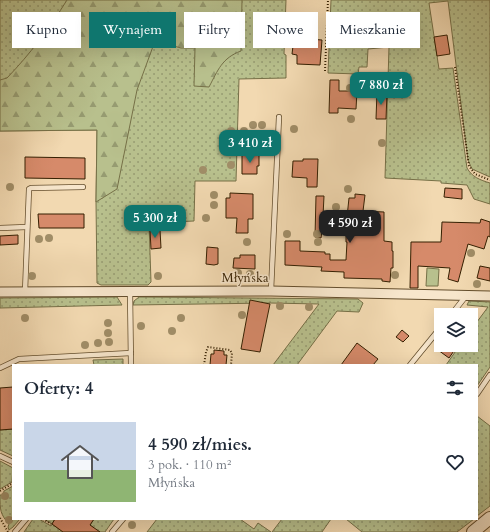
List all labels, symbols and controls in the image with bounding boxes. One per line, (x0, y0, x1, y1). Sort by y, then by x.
chip: Kupno (12, 12, 81, 48)
chip: Wynajem (89, 12, 176, 48)
chip: Filtry (184, 12, 245, 48)
chip: Nowe (253, 12, 318, 48)
chip: Mieszkanie (326, 12, 420, 48)
pin: 7 880 zł (340, 72, 422, 106)
text: 7 880 zł (359, 76, 403, 94)
pin: 3 410 zł (209, 130, 291, 164)
text: 3 410 zł (228, 134, 272, 152)
pin: 5 300 zł (114, 205, 196, 239)
text: 5 300 zł (133, 209, 177, 227)
pin: 4 590 zł (309, 210, 391, 244)
text: 4 590 zł (328, 214, 372, 232)
street label: Młyńska (221, 269, 269, 287)
map controls (434, 308, 478, 352)
button: layers (434, 308, 478, 352)
text: Oferty: 4 (24, 377, 93, 400)
icon: filters (444, 377, 466, 399)
text: 4 590 zł/mies. (148, 433, 252, 456)
icon: home (56, 438, 104, 486)
icon: heart (444, 451, 466, 473)
text: 3 pok. · 110 m² (148, 456, 231, 474)
text: Młyńska (148, 474, 195, 492)

